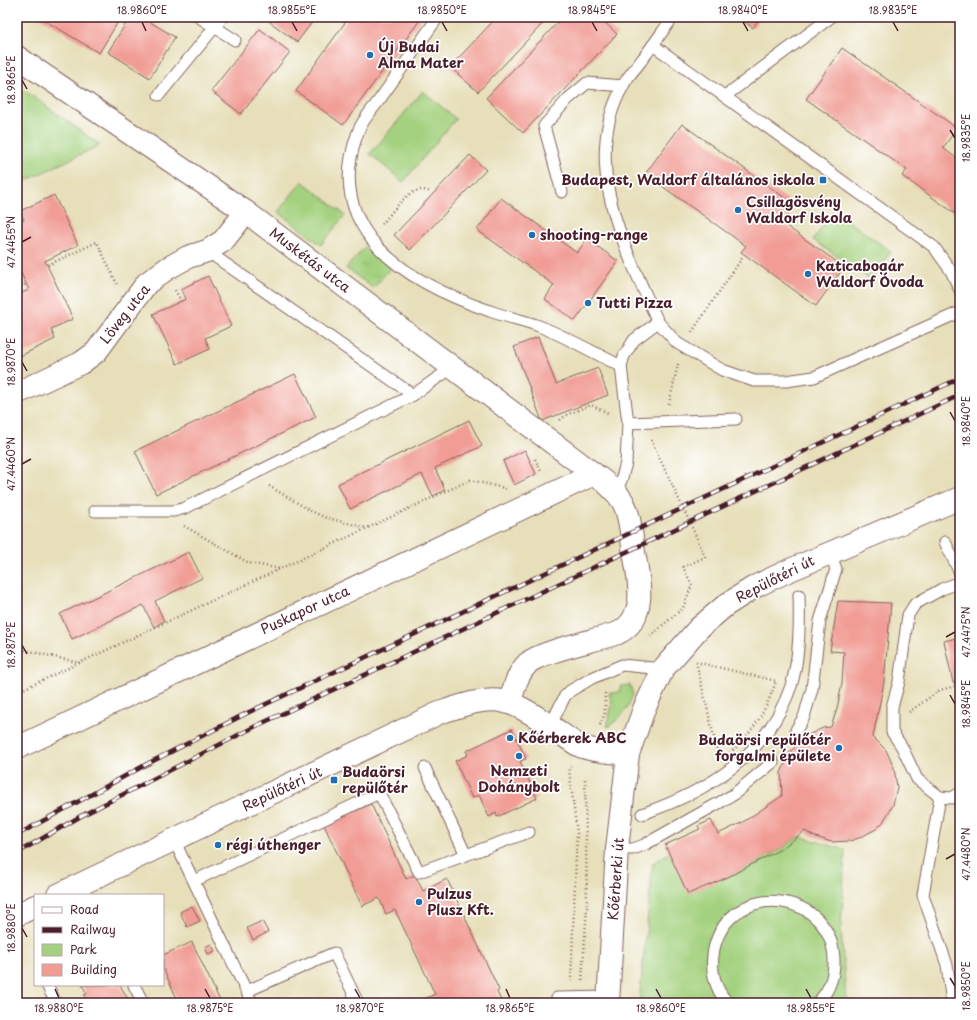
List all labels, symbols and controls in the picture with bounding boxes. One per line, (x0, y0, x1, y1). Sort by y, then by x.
text: 18.9860°E (117, 2, 167, 17)
text: 18.9855°E (268, 2, 316, 17)
text: 18.9850°E (417, 2, 467, 17)
text: 18.9845°E (568, 2, 616, 17)
text: 18.9840°E (718, 2, 768, 17)
text: 18.9835°E (869, 2, 917, 17)
place label: Új Budai Alma Mater (378, 36, 465, 73)
marker: Új Budai Alma Mater (365, 50, 375, 60)
text: 18.9865°E (3, 56, 18, 104)
text: 18.9835°E (958, 114, 973, 162)
place label: Budapest, Waldorf általános iskola (561, 169, 816, 190)
marker: Budapest, Waldorf általános iskola (818, 175, 828, 185)
place label: Csillagösvény Waldorf Iskola (746, 191, 853, 228)
marker: Csillagösvény Waldorf Iskola (733, 205, 743, 215)
text: 47.4455°N (3, 216, 18, 268)
street label: Muskétás utca (265, 222, 356, 297)
place label: shooting-range (540, 224, 648, 245)
marker: shooting-range (527, 230, 537, 240)
place label: Katicabogár Waldorf Óvoda (816, 255, 925, 292)
marker: Katicabogár Waldorf Óvoda (803, 269, 813, 279)
street label: Löveg utca (94, 279, 155, 348)
place label: Tutti Pizza (596, 292, 673, 313)
marker: Tutti Pizza (583, 298, 593, 308)
text: 18.9870°E (3, 338, 18, 386)
text: 18.9840°E (958, 396, 973, 446)
text: 47.4460°N (3, 437, 18, 491)
street label: Repülőtéri út (732, 550, 818, 607)
street label: Puskapor utca (257, 580, 353, 639)
text: 47.4475°N (958, 606, 973, 658)
text: 18.9875°E (3, 621, 18, 669)
text: 18.9845°E (958, 680, 973, 728)
place label: Kőérberek ABC (518, 727, 627, 748)
place label: Budaörsi repülőtér forgalmi épülete (698, 729, 832, 766)
marker: Kőérberek ABC (505, 733, 515, 743)
marker: Budaörsi repülőtér forgalmi épülete (834, 743, 844, 753)
marker: Nemzeti Dohánybolt (514, 751, 524, 761)
place label: Nemzeti Dohánybolt (478, 760, 560, 797)
street label: Repülőtéri út (238, 761, 325, 816)
place label: Budaörsi repülőtér (342, 761, 409, 798)
marker: Budaörsi repülőtér (329, 775, 339, 785)
text: 47.4480°N (958, 827, 973, 881)
place label: régi úthenger (226, 834, 322, 855)
street label: Kőérberki út (602, 837, 629, 921)
marker: régi úthenger (213, 840, 223, 850)
place label: Pulzus Plusz Kft. (427, 883, 494, 920)
legend (34, 894, 164, 986)
marker: Pulzus Plusz Kft. (414, 897, 424, 907)
text: Road (70, 900, 99, 918)
text: 18.9880°E (3, 903, 18, 953)
text: Railway (70, 920, 116, 938)
text: Park (70, 940, 97, 958)
text: Building (70, 960, 117, 978)
text: 18.9850°E (958, 961, 973, 1011)
text: 18.9880°E (34, 1000, 84, 1015)
text: 18.9875°E (186, 1000, 234, 1015)
text: 18.9870°E (336, 1000, 384, 1015)
text: 18.9865°E (486, 1000, 534, 1015)
text: 18.9860°E (636, 1000, 686, 1015)
text: 18.9855°E (787, 1000, 835, 1015)

